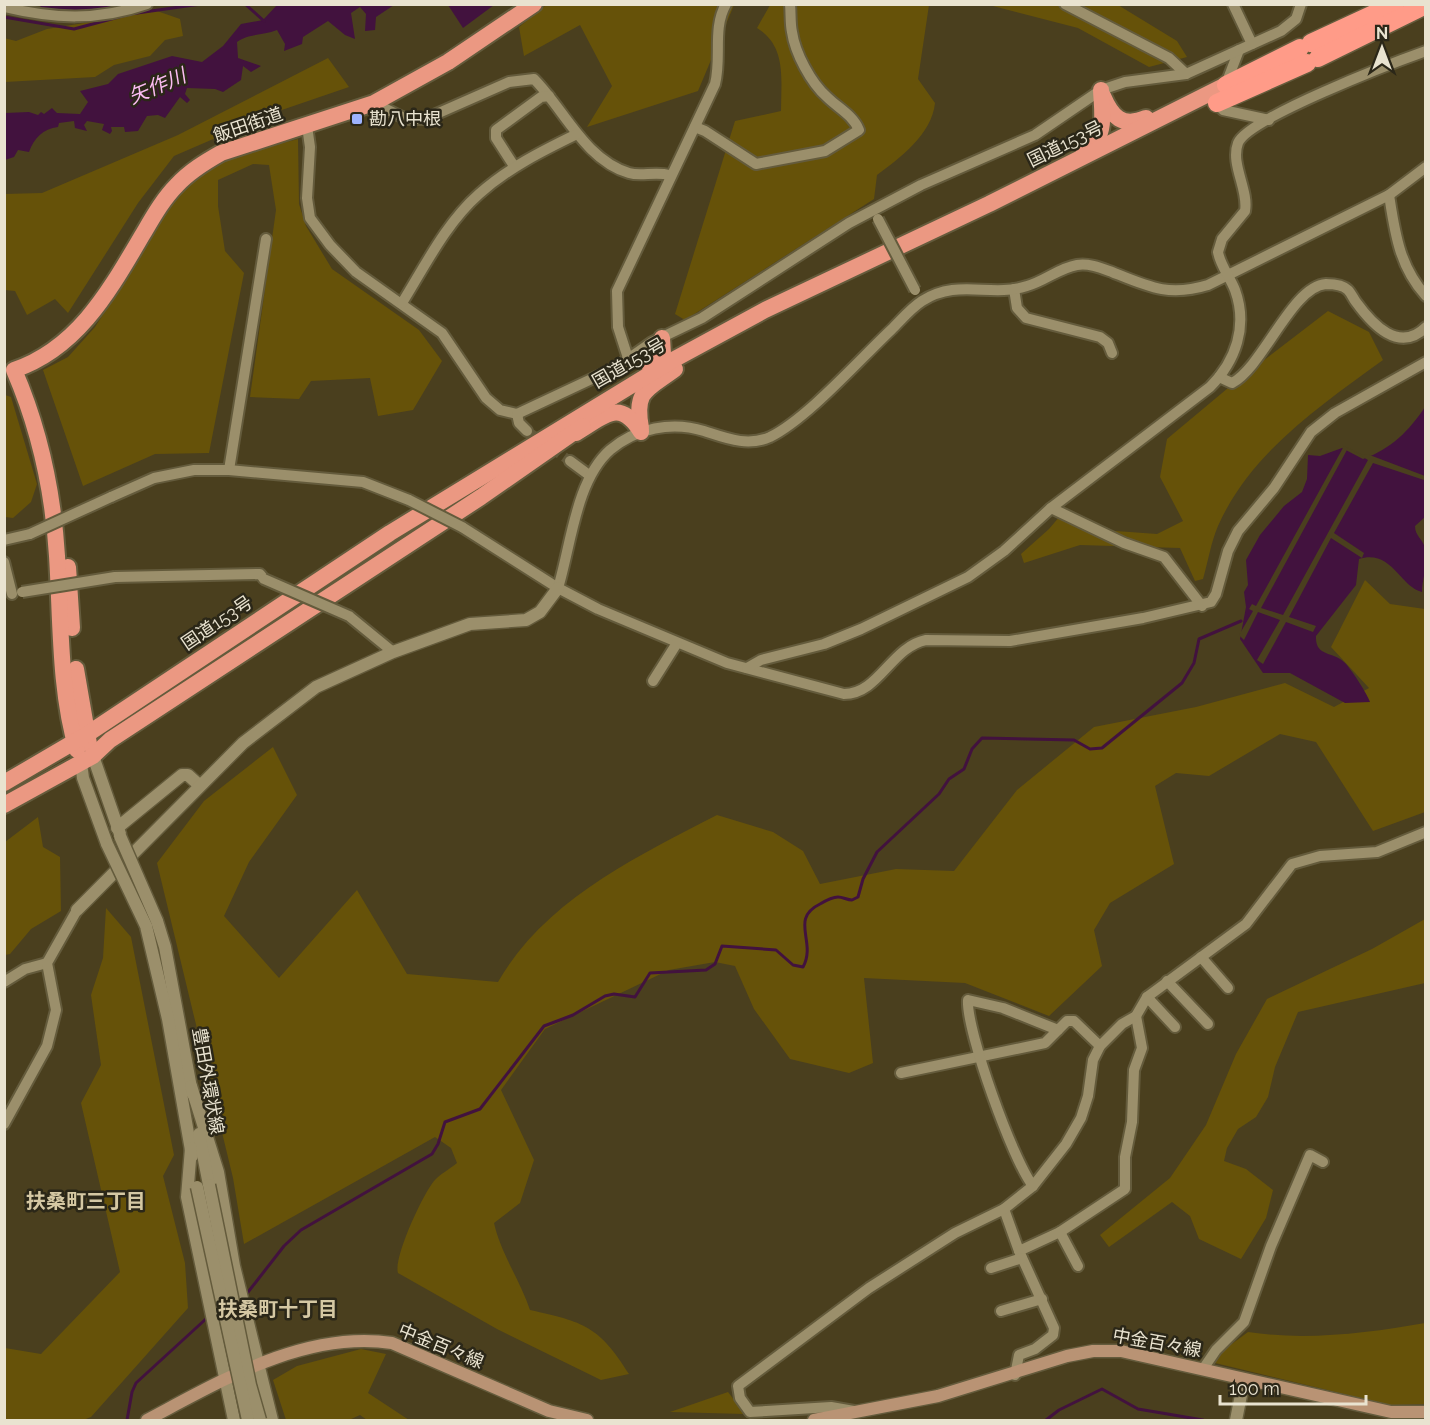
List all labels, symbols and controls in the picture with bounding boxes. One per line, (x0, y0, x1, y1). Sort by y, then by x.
north arrow (1352, 18, 1412, 78)
text: N (1376, 24, 1388, 43)
water label: 矢作川 (125, 62, 191, 109)
street label: 飯田街道 (210, 103, 285, 146)
place label: 勘八中根 (369, 108, 441, 129)
marker: 勘八中根 (350, 112, 364, 126)
street label: 国道153号 (1024, 116, 1106, 171)
street label: 国道153号 (588, 333, 669, 392)
street label: 国道153号 (177, 591, 256, 654)
street label: 豊田外環状線 (189, 1026, 228, 1136)
district label: 扶桑町三丁目 (26, 1189, 146, 1213)
district label: 扶桑町十丁目 (218, 1297, 338, 1321)
street label: 中金百々線 (396, 1319, 487, 1372)
street label: 中金百々線 (1111, 1324, 1203, 1361)
scale bar (1220, 1368, 1366, 1406)
text: 100 m (1229, 1378, 1280, 1399)

